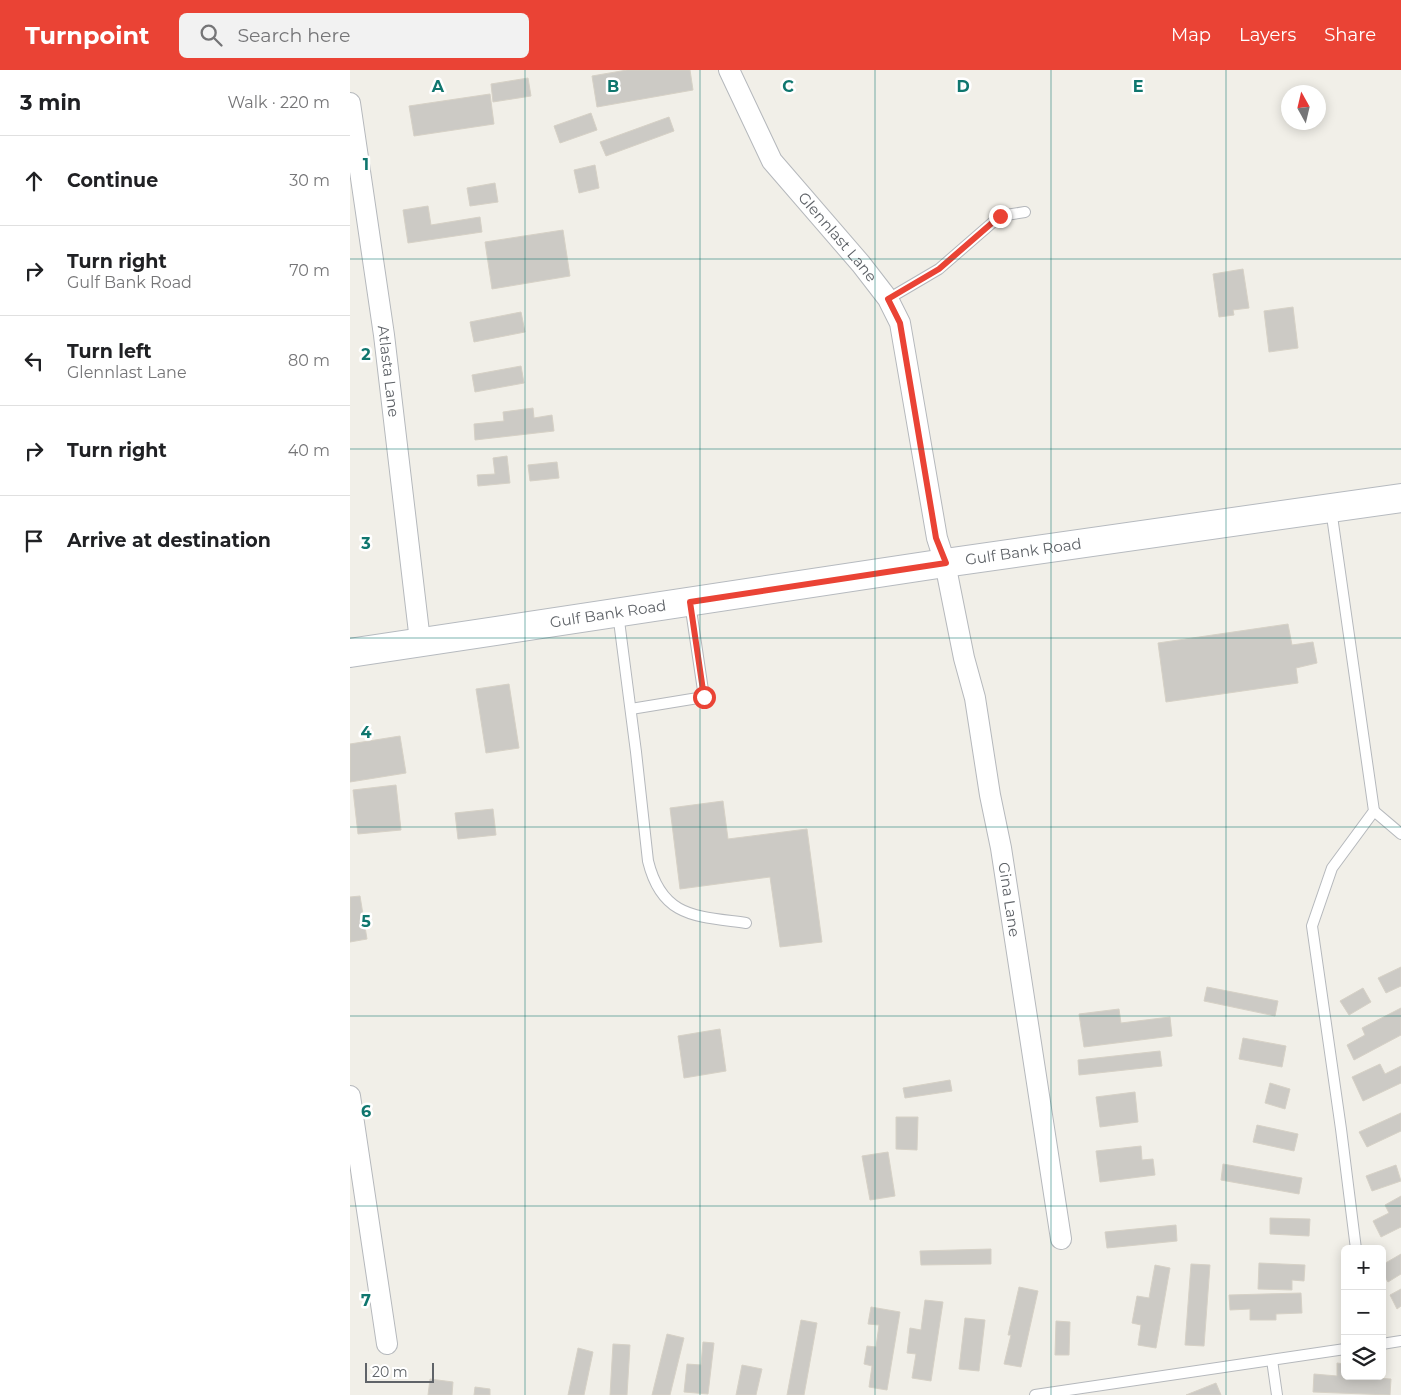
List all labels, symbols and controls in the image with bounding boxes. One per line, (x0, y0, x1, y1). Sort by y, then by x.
search box (179, 13, 529, 58)
text: Turnpoint (25, 21, 149, 50)
icon: search (197, 21, 225, 49)
text: Search here (237, 24, 350, 47)
text: Map (1171, 24, 1211, 46)
text: Layers (1239, 24, 1296, 46)
text: Share (1324, 24, 1376, 46)
text: A (431, 77, 445, 96)
text: B (607, 77, 619, 96)
text: C (782, 77, 794, 96)
text: D (956, 77, 970, 96)
text: E (1133, 77, 1143, 96)
north arrow (1281, 85, 1326, 130)
text: 3 min (20, 90, 81, 115)
text: Walk · 220 m (227, 93, 330, 112)
text: 1 (363, 155, 369, 174)
icon: ahead (20, 167, 48, 195)
text: Continue (67, 169, 158, 192)
text: 30 m (289, 171, 330, 190)
street label: Glennlast Lane (794, 188, 881, 286)
route end (989, 205, 1012, 228)
text: Turn right (67, 250, 167, 273)
icon: right (20, 257, 48, 285)
text: 70 m (289, 261, 330, 280)
text: Gulf Bank Road (67, 273, 192, 292)
street label: Atlasta Lane (374, 324, 404, 418)
text: Turn left (67, 340, 152, 363)
text: 2 (361, 345, 371, 364)
icon: left (20, 347, 48, 375)
text: 80 m (288, 351, 330, 370)
text: Glennlast Lane (67, 363, 187, 382)
icon: right (20, 437, 48, 465)
text: Turn right (67, 439, 167, 462)
text: 40 m (288, 441, 330, 460)
icon: arrive (20, 527, 48, 555)
text: Arrive at destination (67, 529, 271, 552)
text: 3 (360, 534, 371, 553)
street label: Gulf Bank Road (964, 534, 1083, 569)
street label: Gulf Bank Road (549, 595, 667, 632)
route start (693, 686, 716, 709)
text: 4 (360, 723, 372, 742)
street label: Gina Lane (994, 861, 1025, 938)
text: 5 (361, 912, 371, 931)
text: 6 (361, 1102, 371, 1121)
map controls (1341, 1245, 1386, 1380)
button: + (1341, 1245, 1386, 1290)
button: − (1341, 1290, 1386, 1335)
text: 7 (361, 1291, 371, 1310)
button: layers (1341, 1335, 1386, 1380)
scale bar (365, 1360, 434, 1383)
text: 20 m (372, 1363, 408, 1381)

